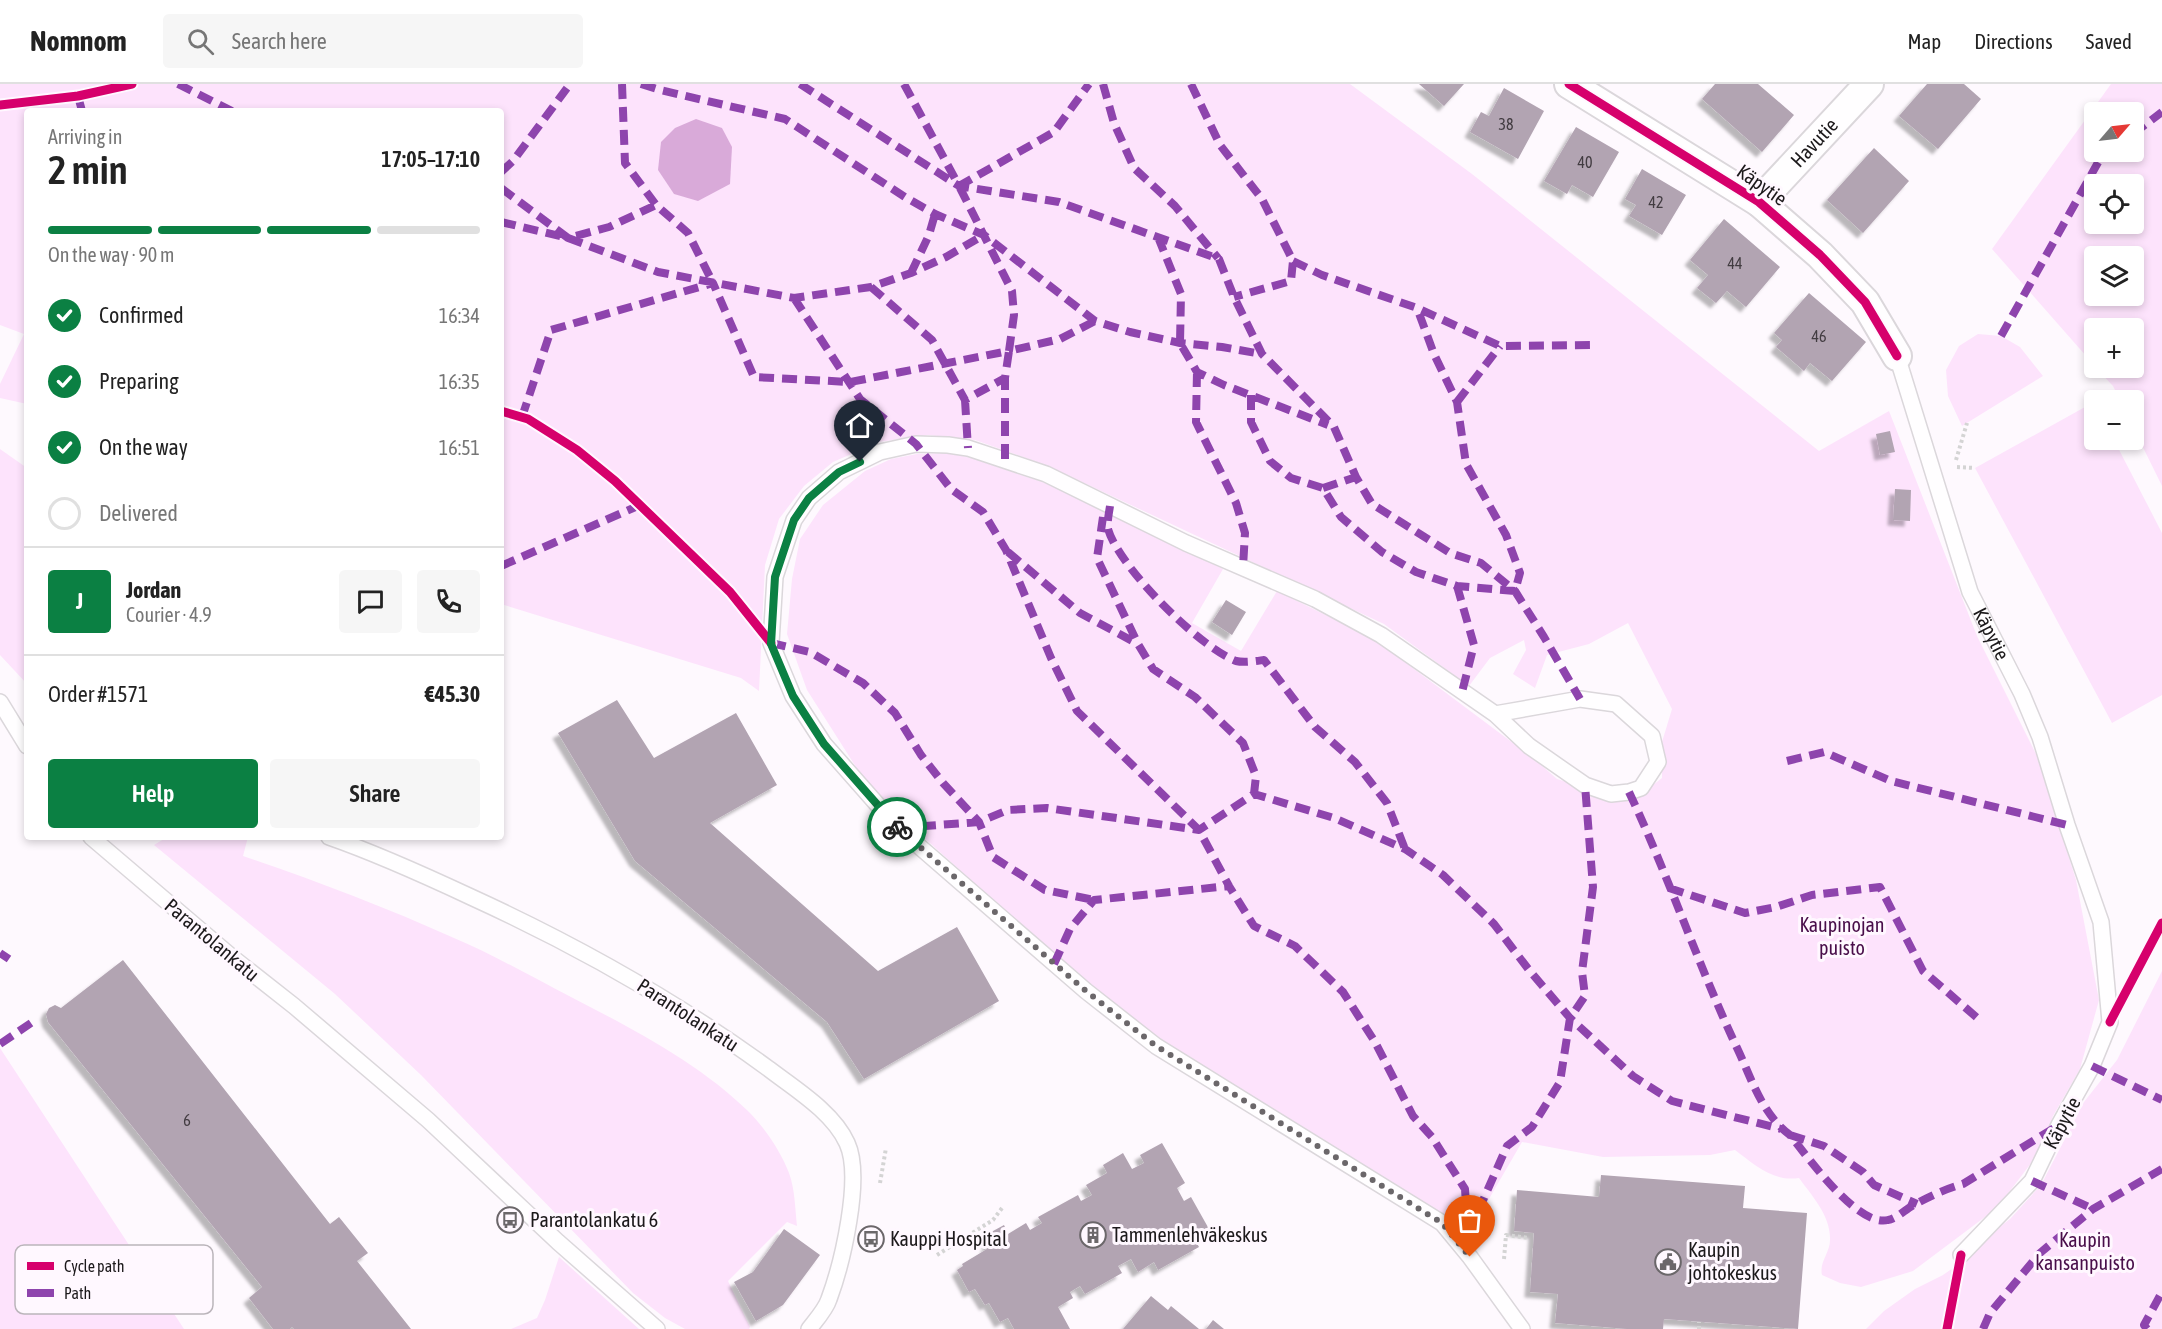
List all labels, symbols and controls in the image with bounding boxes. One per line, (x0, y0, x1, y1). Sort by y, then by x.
search box (163, 14, 583, 68)
text: Nomnom (30, 25, 127, 57)
icon: search (184, 25, 217, 58)
text: Search here (232, 28, 327, 54)
text: Map (1907, 29, 1941, 53)
text: Directions (1974, 29, 2053, 53)
text: Saved (2086, 29, 2132, 53)
north arrow (2084, 102, 2144, 162)
map controls (2084, 102, 2144, 450)
street label: Havutie (1786, 113, 1842, 172)
house number: 38 (1498, 115, 1514, 133)
text: Arriving in (48, 125, 122, 148)
text: 17:05–17:10 (381, 146, 480, 172)
text: 2 min (48, 148, 128, 192)
house number: 40 (1577, 153, 1593, 171)
street label: Käpytie (1733, 159, 1792, 210)
button: locate (2084, 174, 2144, 234)
house number: 42 (1648, 193, 1664, 211)
text: On the way · 90 m (48, 243, 174, 266)
button: layers (2084, 246, 2144, 306)
house number: 44 (1727, 254, 1743, 272)
icon: check (48, 299, 81, 332)
text: Confirmed (99, 302, 184, 328)
text: 16:34 (439, 304, 480, 327)
button: + (2084, 318, 2144, 378)
house number: 46 (1811, 327, 1827, 345)
icon: check (48, 365, 81, 398)
text: Preparing (99, 368, 179, 394)
text: 16:35 (439, 370, 480, 393)
button: − (2084, 390, 2144, 450)
pin (834, 400, 885, 462)
icon: home (843, 409, 876, 442)
icon: check (48, 431, 81, 464)
text: On the way (99, 434, 188, 460)
text: 16:51 (439, 436, 480, 459)
text: Delivered (99, 500, 178, 526)
button: chat (339, 570, 402, 633)
button: phone (417, 570, 480, 633)
text: Jordan (126, 577, 181, 603)
text: J (76, 588, 83, 614)
text: Courier · 4.9 (126, 603, 212, 626)
street label: Käpytie (1969, 604, 2015, 664)
text: Order #1571 (48, 681, 148, 707)
text: €45.30 (425, 681, 480, 707)
button: Help (48, 759, 258, 828)
button: Share (270, 759, 480, 828)
courier (867, 797, 927, 857)
icon: bike (881, 811, 914, 844)
street label: Parantolankatu (161, 894, 264, 986)
park label: Kaupinojan puisto (1799, 913, 1885, 959)
street label: Parantolankatu (633, 973, 743, 1056)
street label: Käpytie (2038, 1093, 2085, 1153)
house number: 6 (183, 1111, 191, 1129)
pin (1444, 1195, 1495, 1257)
icon: bag (1453, 1204, 1486, 1237)
bus stop icon: Parantolankatu 6 (495, 1205, 525, 1235)
place label: Parantolankatu 6 (530, 1208, 658, 1231)
building icon: Tammenlehväkeskus (1078, 1220, 1108, 1250)
place label: Tammenlehväkeskus (1112, 1223, 1268, 1246)
bus stop icon: Kauppi Hospital (856, 1224, 886, 1254)
place label: Kauppi Hospital (890, 1227, 1008, 1250)
park label: Kaupin kansanpuisto (2035, 1228, 2135, 1274)
place label: Kaupin johtokeskus (1687, 1238, 1777, 1284)
legend (15, 1245, 213, 1314)
public building icon: Kaupin johtokeskus (1653, 1247, 1683, 1277)
text: Cycle path (64, 1257, 124, 1276)
text: Path (64, 1284, 91, 1302)

